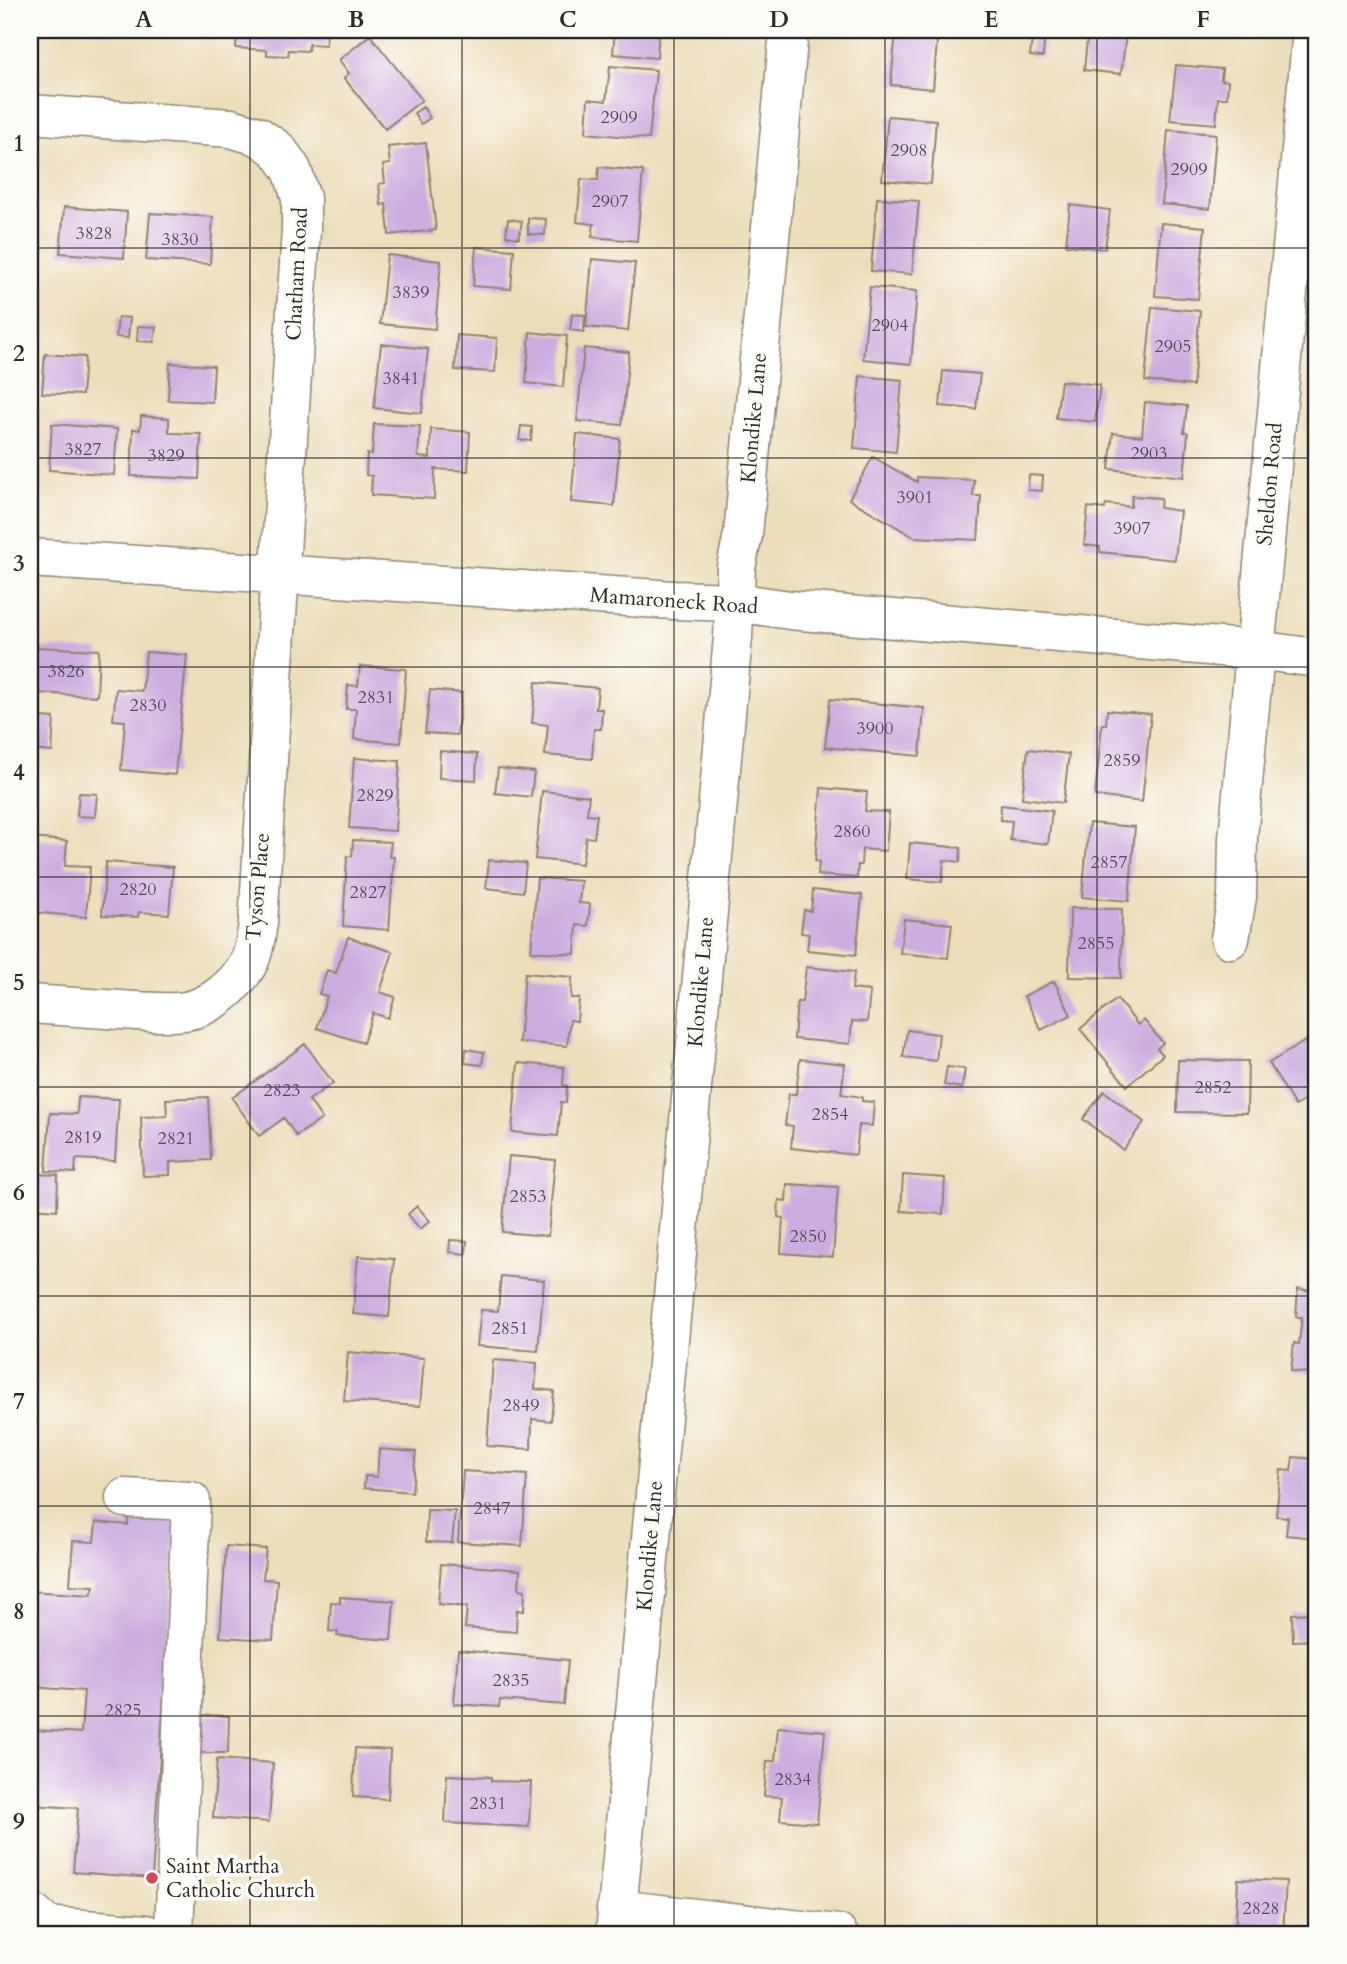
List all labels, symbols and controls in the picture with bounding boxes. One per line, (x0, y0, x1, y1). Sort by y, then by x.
text: A (135, 4, 153, 35)
text: B (348, 4, 364, 35)
text: C (559, 4, 577, 35)
text: D (769, 4, 789, 35)
text: E (984, 4, 998, 35)
text: F (1196, 4, 1210, 35)
house number: 2909 (601, 105, 637, 130)
text: 1 (13, 128, 25, 159)
house number: 2908 (891, 138, 927, 163)
house number: 2909 (1171, 157, 1207, 182)
house number: 2907 (592, 189, 628, 214)
street label: Chatham Road (279, 207, 315, 341)
house number: 3828 (76, 221, 112, 246)
house number: 3830 (162, 227, 198, 252)
house number: 3839 (393, 280, 429, 305)
house number: 2904 (872, 313, 908, 338)
house number: 2905 (1155, 334, 1191, 359)
text: 2 (13, 338, 25, 369)
street label: Klondike Lane (734, 351, 774, 485)
house number: 3841 (383, 366, 419, 391)
street label: Sheldon Road (1250, 421, 1290, 547)
house number: 3827 (65, 437, 101, 462)
house number: 2903 (1131, 441, 1167, 466)
house number: 3829 (148, 443, 184, 468)
house number: 3901 (897, 485, 933, 510)
house number: 3907 (1114, 516, 1150, 541)
text: 3 (13, 548, 25, 579)
street label: Mamaroneck Road (589, 581, 759, 621)
house number: 3826 (48, 659, 84, 684)
house number: 2831 (358, 685, 394, 710)
house number: 2830 (130, 693, 166, 718)
house number: 3900 (857, 716, 893, 741)
house number: 2859 (1104, 748, 1140, 773)
text: 4 (13, 757, 25, 788)
house number: 2829 (357, 783, 393, 808)
house number: 2860 (834, 819, 870, 844)
street label: Tyson Place (239, 832, 277, 942)
house number: 2857 (1091, 850, 1127, 875)
house number: 2820 (120, 877, 156, 902)
house number: 2827 (350, 880, 386, 905)
street label: Klondike Lane (681, 915, 721, 1049)
house number: 2855 (1078, 931, 1114, 956)
text: 5 (13, 967, 25, 998)
house number: 2852 (1195, 1075, 1231, 1100)
house number: 2823 (264, 1078, 300, 1103)
house number: 2854 (812, 1102, 848, 1127)
house number: 2819 (65, 1125, 101, 1150)
house number: 2821 (158, 1126, 194, 1151)
text: 6 (13, 1177, 25, 1208)
house number: 2853 (510, 1184, 546, 1209)
house number: 2850 (790, 1224, 826, 1249)
house number: 2851 (492, 1316, 528, 1341)
text: 7 (13, 1386, 25, 1417)
house number: 2849 (503, 1393, 539, 1418)
street label: Klondike Lane (630, 1479, 670, 1613)
house number: 2847 (474, 1496, 510, 1521)
text: 8 (13, 1596, 25, 1627)
house number: 2835 (493, 1668, 529, 1693)
house number: 2825 (105, 1698, 141, 1723)
house number: 2834 (775, 1767, 811, 1792)
house number: 2831 (470, 1791, 506, 1816)
text: 9 (13, 1806, 25, 1837)
place label: Saint Martha Catholic Church (166, 1852, 315, 1905)
marker: Saint Martha Catholic Church (144, 1870, 160, 1886)
house number: 2828 (1243, 1896, 1279, 1921)

